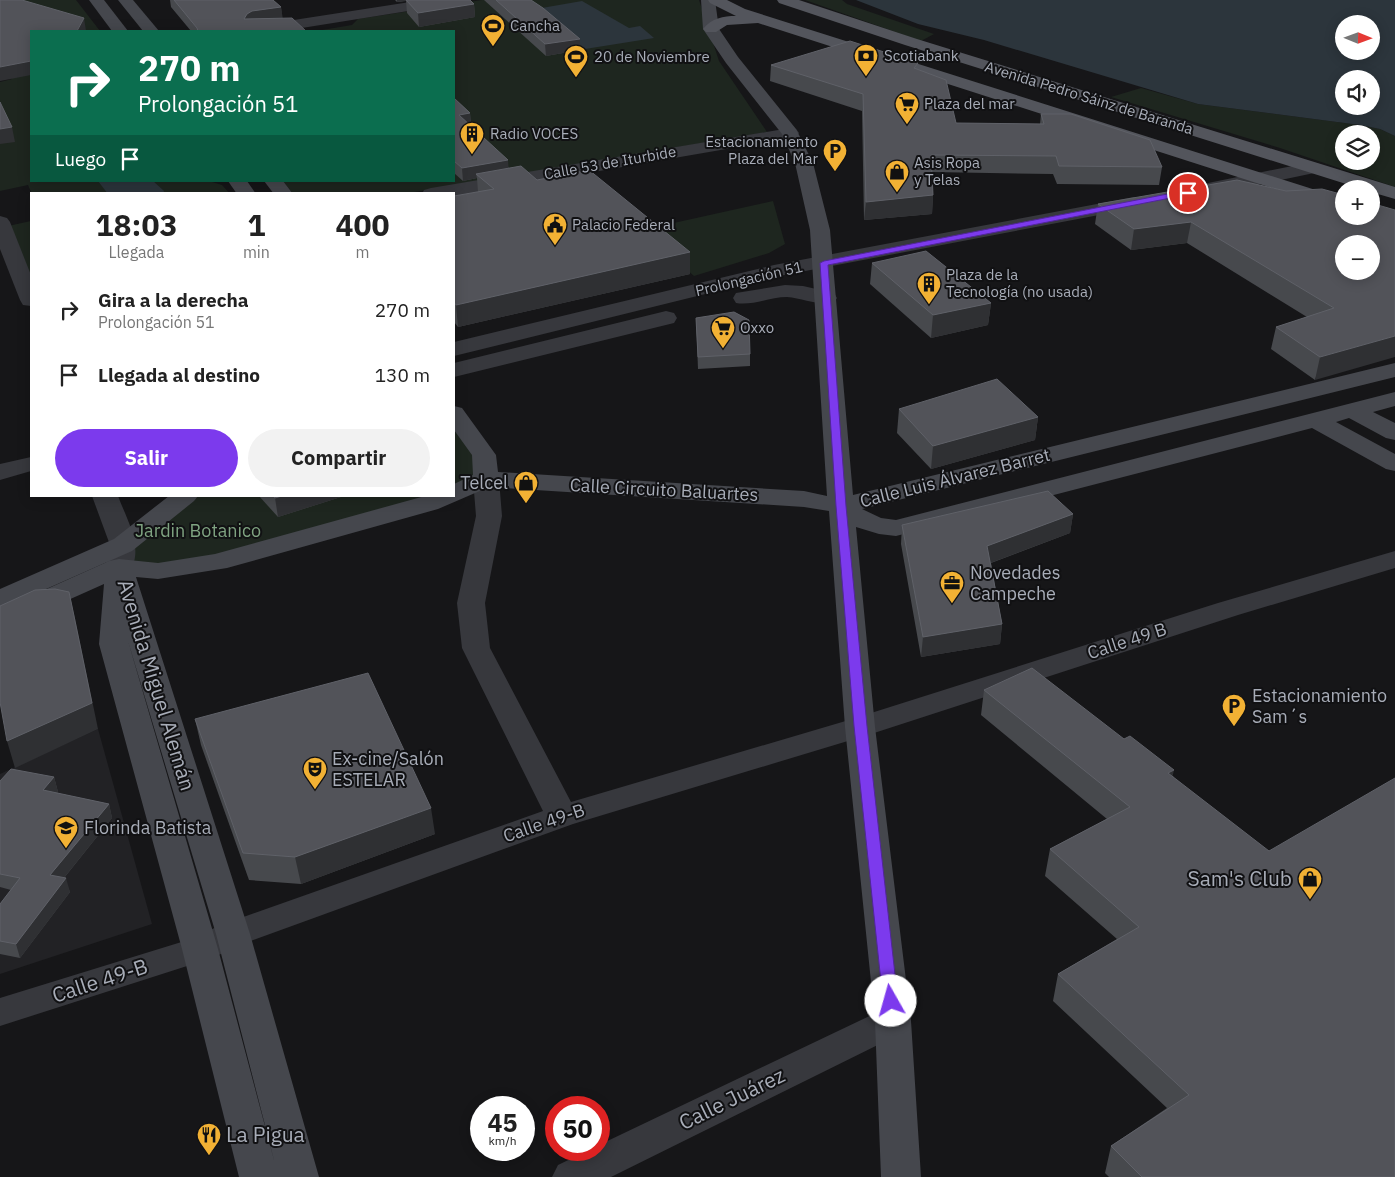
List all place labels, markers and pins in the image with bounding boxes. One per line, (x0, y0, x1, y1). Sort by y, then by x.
sports icon: Cancha (480, 13, 506, 47)
place label: Cancha (510, 16, 560, 35)
bank icon: Scotiabank (853, 43, 879, 77)
sports icon: 20 de Noviembre (563, 44, 589, 78)
place label: Scotiabank (884, 46, 959, 65)
place label: 20 de Noviembre (594, 47, 710, 66)
supermarket icon: Plaza del mar (894, 91, 920, 125)
place label: Plaza del mar (924, 94, 1015, 113)
building icon: Radio VOCES (459, 121, 485, 155)
place label: Radio VOCES (490, 124, 578, 143)
place label: Estacionamiento Plaza del Mar (705, 132, 818, 168)
parking icon: Estacionamiento Plaza del Mar (822, 138, 848, 172)
place label: Asis Ropa y Telas (914, 153, 980, 189)
shop icon: Asis Ropa y Telas (884, 159, 910, 193)
pin (1167, 172, 1209, 214)
public building icon: Palacio Federal (542, 212, 568, 246)
place label: Palacio Federal (572, 215, 675, 234)
place label: Plaza de la Tecnología (no usada) (946, 265, 1093, 301)
building icon: Plaza de la Tecnología (no usada) (916, 271, 942, 305)
supermarket icon: Oxxo (710, 315, 736, 349)
place label: Oxxo (740, 318, 774, 337)
shop icon: Telcel (513, 470, 539, 504)
place label: Telcel (460, 471, 508, 494)
place label: Novedades Campeche (970, 561, 1060, 605)
office icon: Novedades Campeche (939, 570, 965, 604)
place label: Estacionamiento Sam´s (1252, 684, 1387, 728)
parking icon: Estacionamiento Sam´s (1221, 693, 1247, 727)
place label: Ex-cine/Salón ESTELAR (332, 747, 444, 791)
theatre icon: Ex-cine/Salón ESTELAR (302, 756, 328, 790)
school or university icon: Florinda Batista (53, 815, 79, 849)
place label: Florinda Batista (84, 816, 212, 839)
place label: Sam's Club (1187, 864, 1292, 892)
shop icon: Sam's Club (1297, 866, 1323, 900)
place label: La Pigua (226, 1120, 305, 1148)
restaurant icon: La Pigua (196, 1122, 222, 1156)

